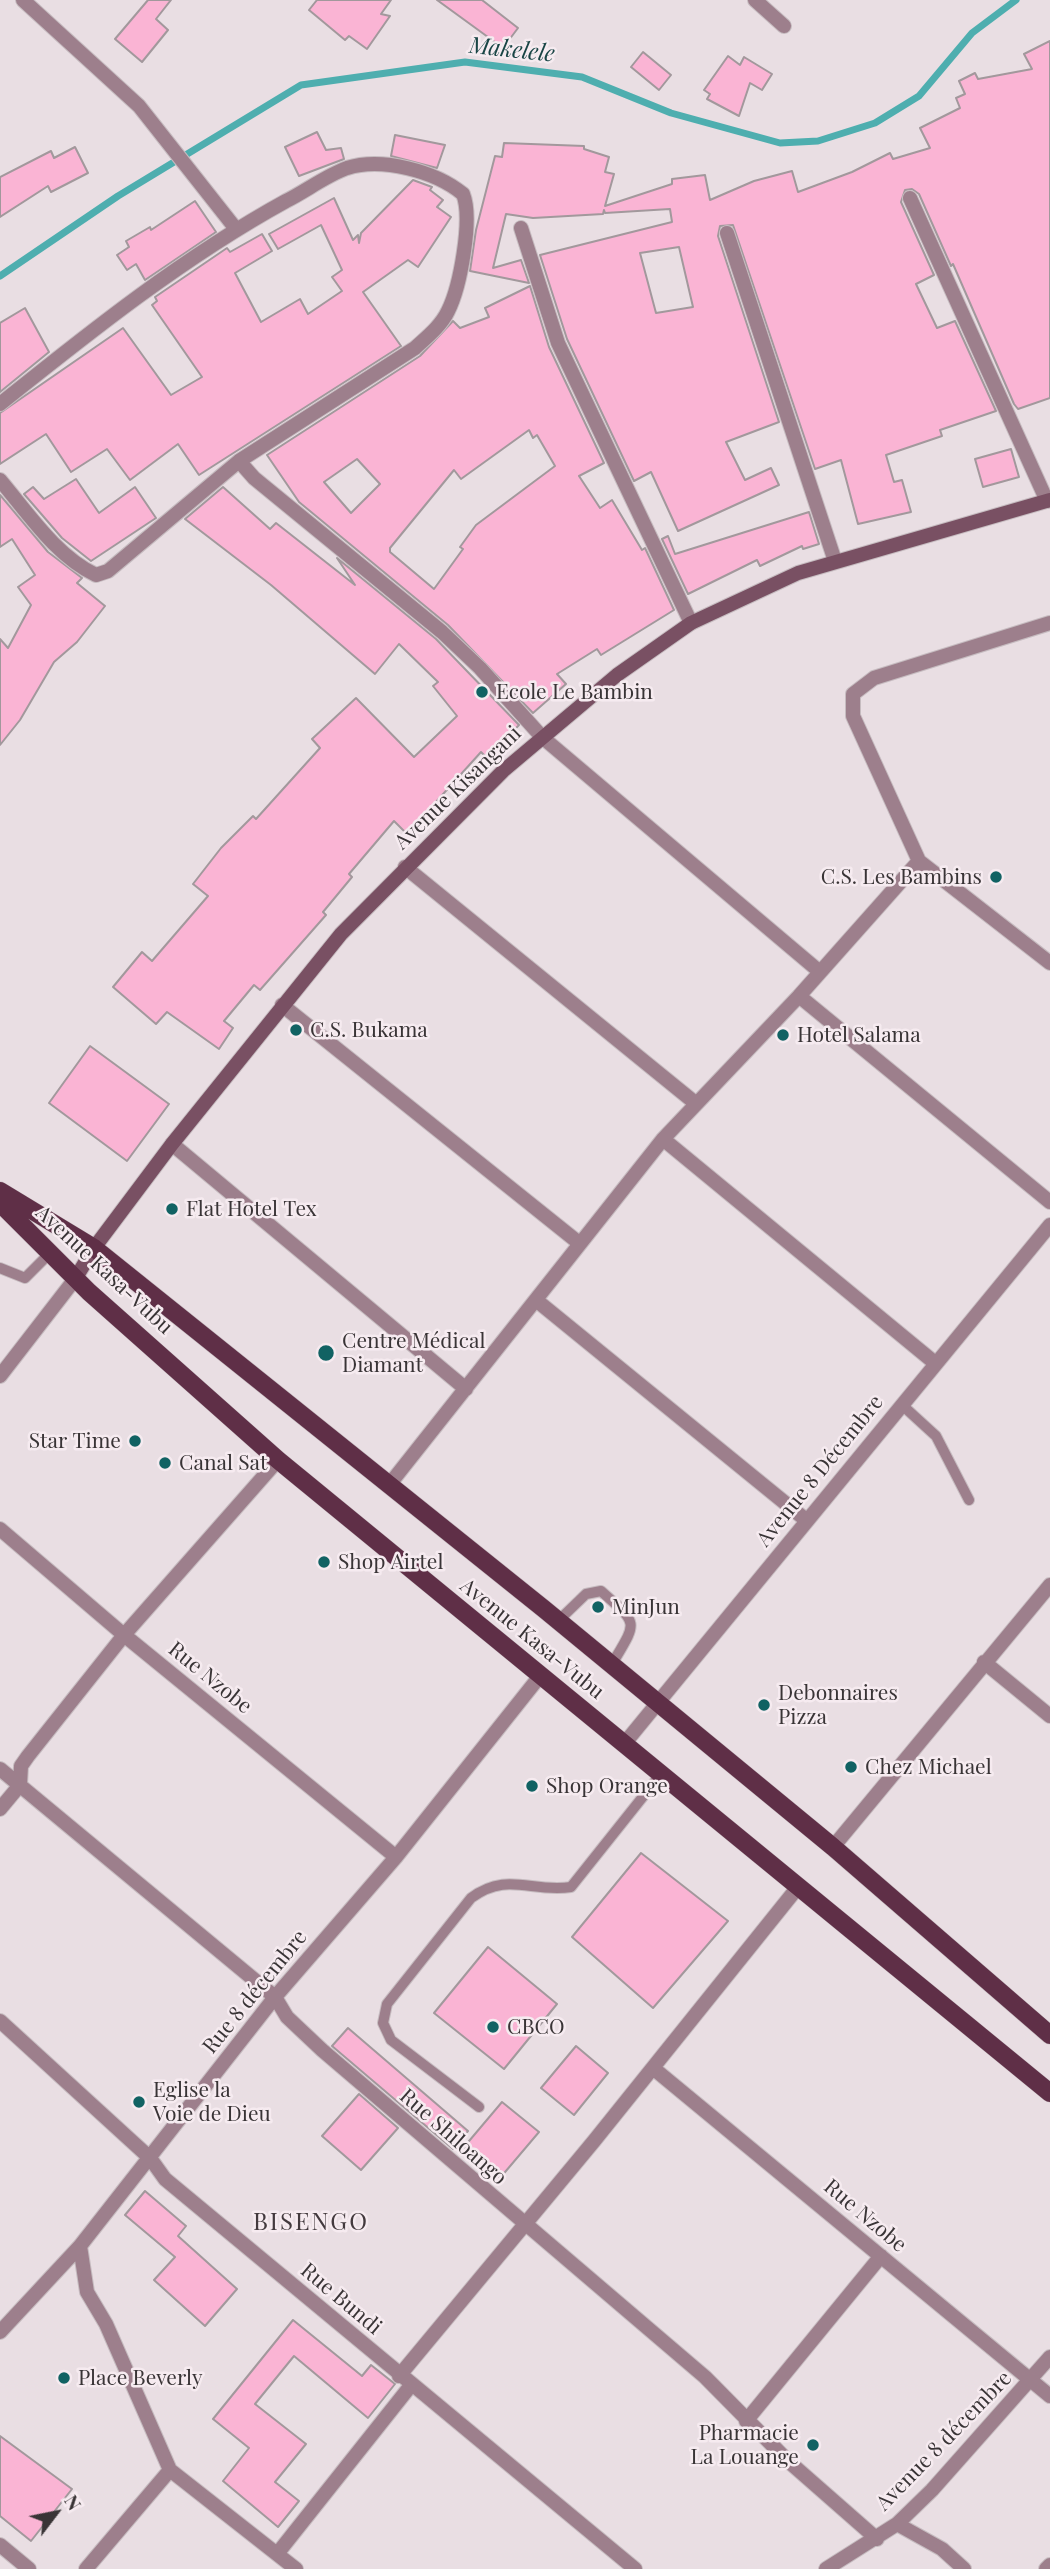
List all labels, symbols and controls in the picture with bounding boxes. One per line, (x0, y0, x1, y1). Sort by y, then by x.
water label: Makelele (468, 32, 556, 68)
place label: Ecole Le Bambin (496, 679, 653, 705)
marker: Ecole Le Bambin (474, 684, 490, 700)
street label: Avenue Kisangani (389, 721, 527, 855)
place label: C.S. Les Bambins (821, 864, 982, 890)
marker: C.S. Les Bambins (988, 869, 1004, 885)
place label: C.S. Bukama (310, 1017, 428, 1043)
marker: C.S. Bukama (288, 1022, 304, 1038)
place label: Hotel Salama (797, 1022, 921, 1048)
marker: Hotel Salama (775, 1027, 791, 1043)
place label: Flat Hotel Tex (186, 1196, 317, 1222)
street label: Avenue Kasa-Vubu (30, 1200, 178, 1340)
marker: Flat Hotel Tex (164, 1201, 180, 1217)
place label: Centre Médical Diamant (342, 1328, 485, 1378)
marker: Centre Médical Diamant (316, 1343, 336, 1363)
street label: Avenue 8 Décembre (751, 1390, 889, 1552)
place label: Star Time (29, 1428, 121, 1454)
marker: Star Time (127, 1433, 143, 1449)
place label: Canal Sat (179, 1450, 267, 1476)
marker: Canal Sat (157, 1455, 173, 1471)
place label: Shop Airtel (338, 1549, 443, 1575)
marker: Shop Airtel (316, 1554, 332, 1570)
street label: Avenue Kasa-Vubu (455, 1573, 609, 1705)
place label: MinJun (612, 1594, 680, 1620)
marker: MinJun (590, 1599, 606, 1615)
street label: Rue Nzobe (163, 1637, 257, 1719)
place label: Debonnaires Pizza (778, 1680, 898, 1730)
marker: Debonnaires Pizza (756, 1697, 772, 1713)
place label: Chez Michael (865, 1754, 992, 1780)
marker: Chez Michael (843, 1759, 859, 1775)
place label: Shop Orange (546, 1773, 668, 1799)
marker: Shop Orange (524, 1778, 540, 1794)
street label: Rue 8 décembre (198, 1925, 312, 2059)
place label: CBCO (507, 2014, 565, 2040)
marker: CBCO (485, 2019, 501, 2035)
place label: Eglise la Voie de Dieu (153, 2077, 271, 2127)
street label: Rue Shiloango (394, 2084, 512, 2190)
marker: Eglise la Voie de Dieu (131, 2094, 147, 2110)
street label: Rue Nzobe (819, 2174, 911, 2258)
district label: BISENGO (254, 2209, 368, 2237)
street label: Rue Bundi (295, 2258, 387, 2340)
place label: Place Beverly (78, 2365, 202, 2391)
street label: Avenue 8 décembre (871, 2366, 1017, 2516)
marker: Place Beverly (56, 2370, 72, 2386)
place label: Pharmacie La Louange (691, 2420, 799, 2470)
marker: Pharmacie La Louange (805, 2437, 821, 2453)
north arrow (21, 2478, 91, 2548)
text: N (59, 2489, 88, 2515)

